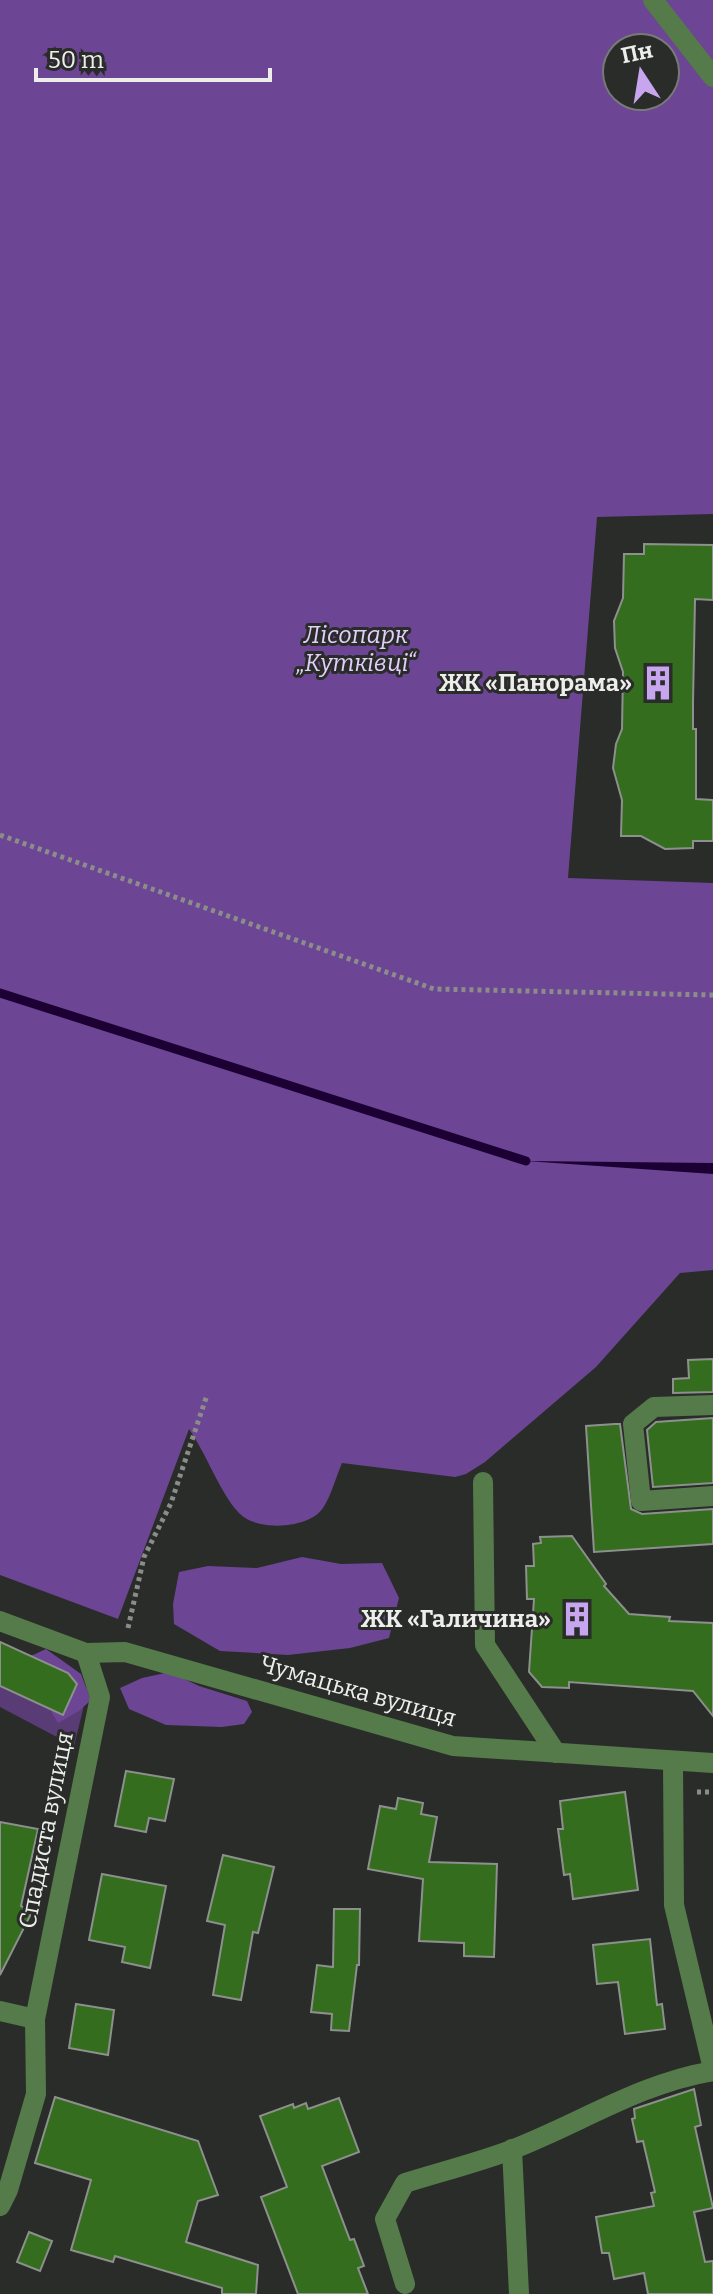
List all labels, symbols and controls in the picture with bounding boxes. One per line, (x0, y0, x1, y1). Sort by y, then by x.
scale bar (36, 32, 270, 82)
north arrow (601, 32, 681, 112)
text: Пн (619, 36, 656, 69)
text: 50 m (48, 46, 104, 74)
park label: Лісопарк „Кутківці“ (295, 621, 417, 677)
building icon: ЖК «Панорама» (639, 664, 677, 702)
place label: ЖК «Панорама» (439, 669, 632, 697)
building icon: ЖК «Галичина» (558, 1600, 596, 1638)
place label: ЖК «Галичина» (361, 1605, 551, 1633)
street label: Чумацька вулиця (257, 1650, 459, 1732)
street label: Спадиста вулиця (13, 1729, 79, 1931)

